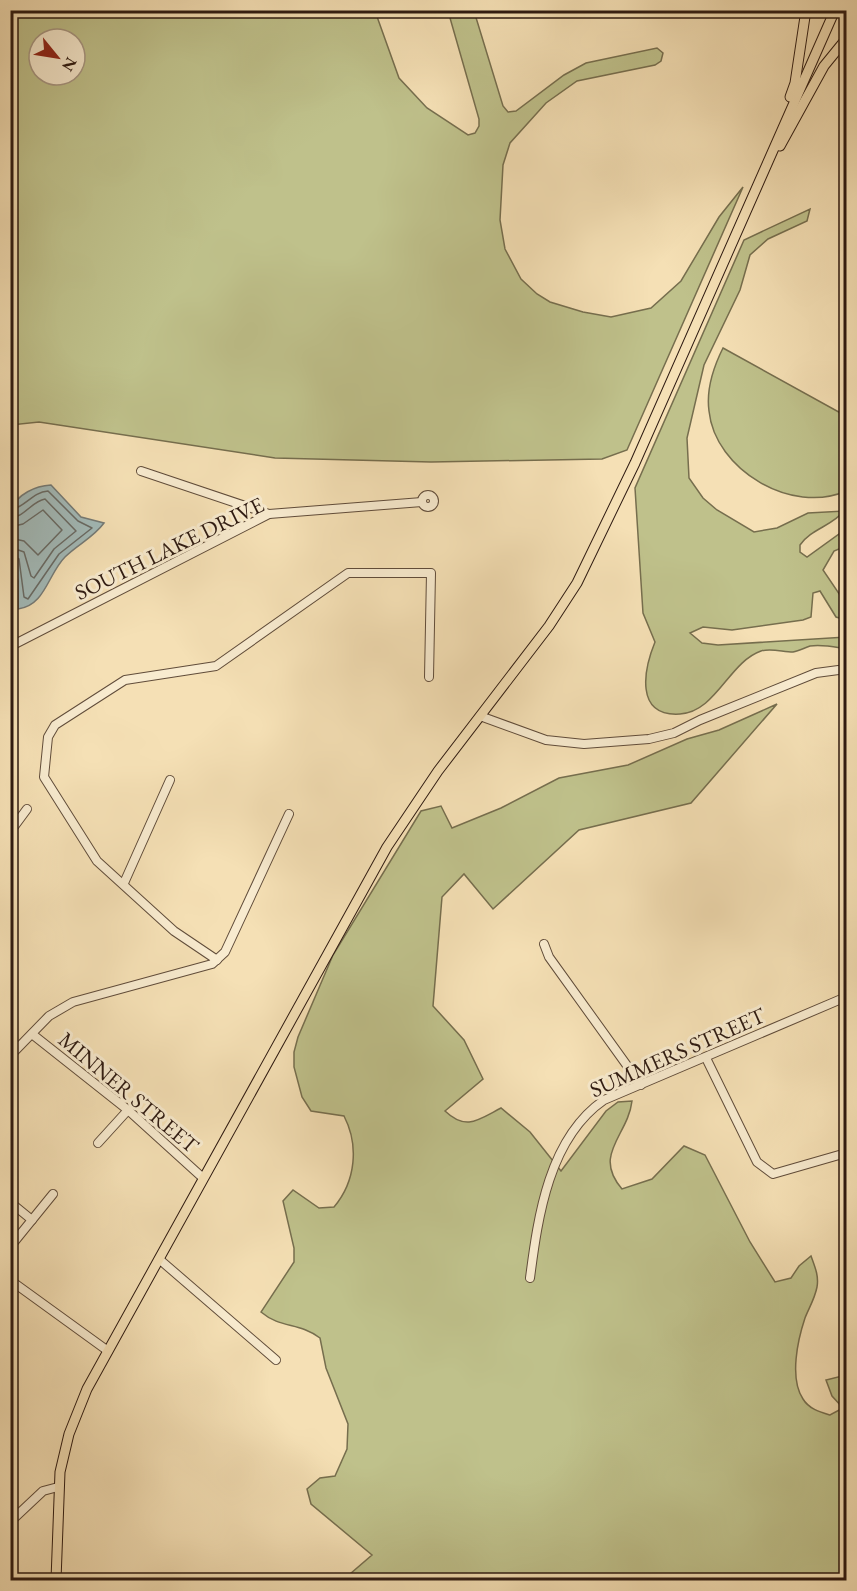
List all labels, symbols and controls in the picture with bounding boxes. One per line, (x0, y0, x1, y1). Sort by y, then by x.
north arrow (27, 27, 87, 87)
text: N (57, 53, 82, 75)
street label: SOUTH LAKE DRIVE (70, 490, 269, 607)
street label: SUMMERS STREET (585, 1001, 770, 1104)
street label: MINNER STREET (52, 1025, 205, 1160)

